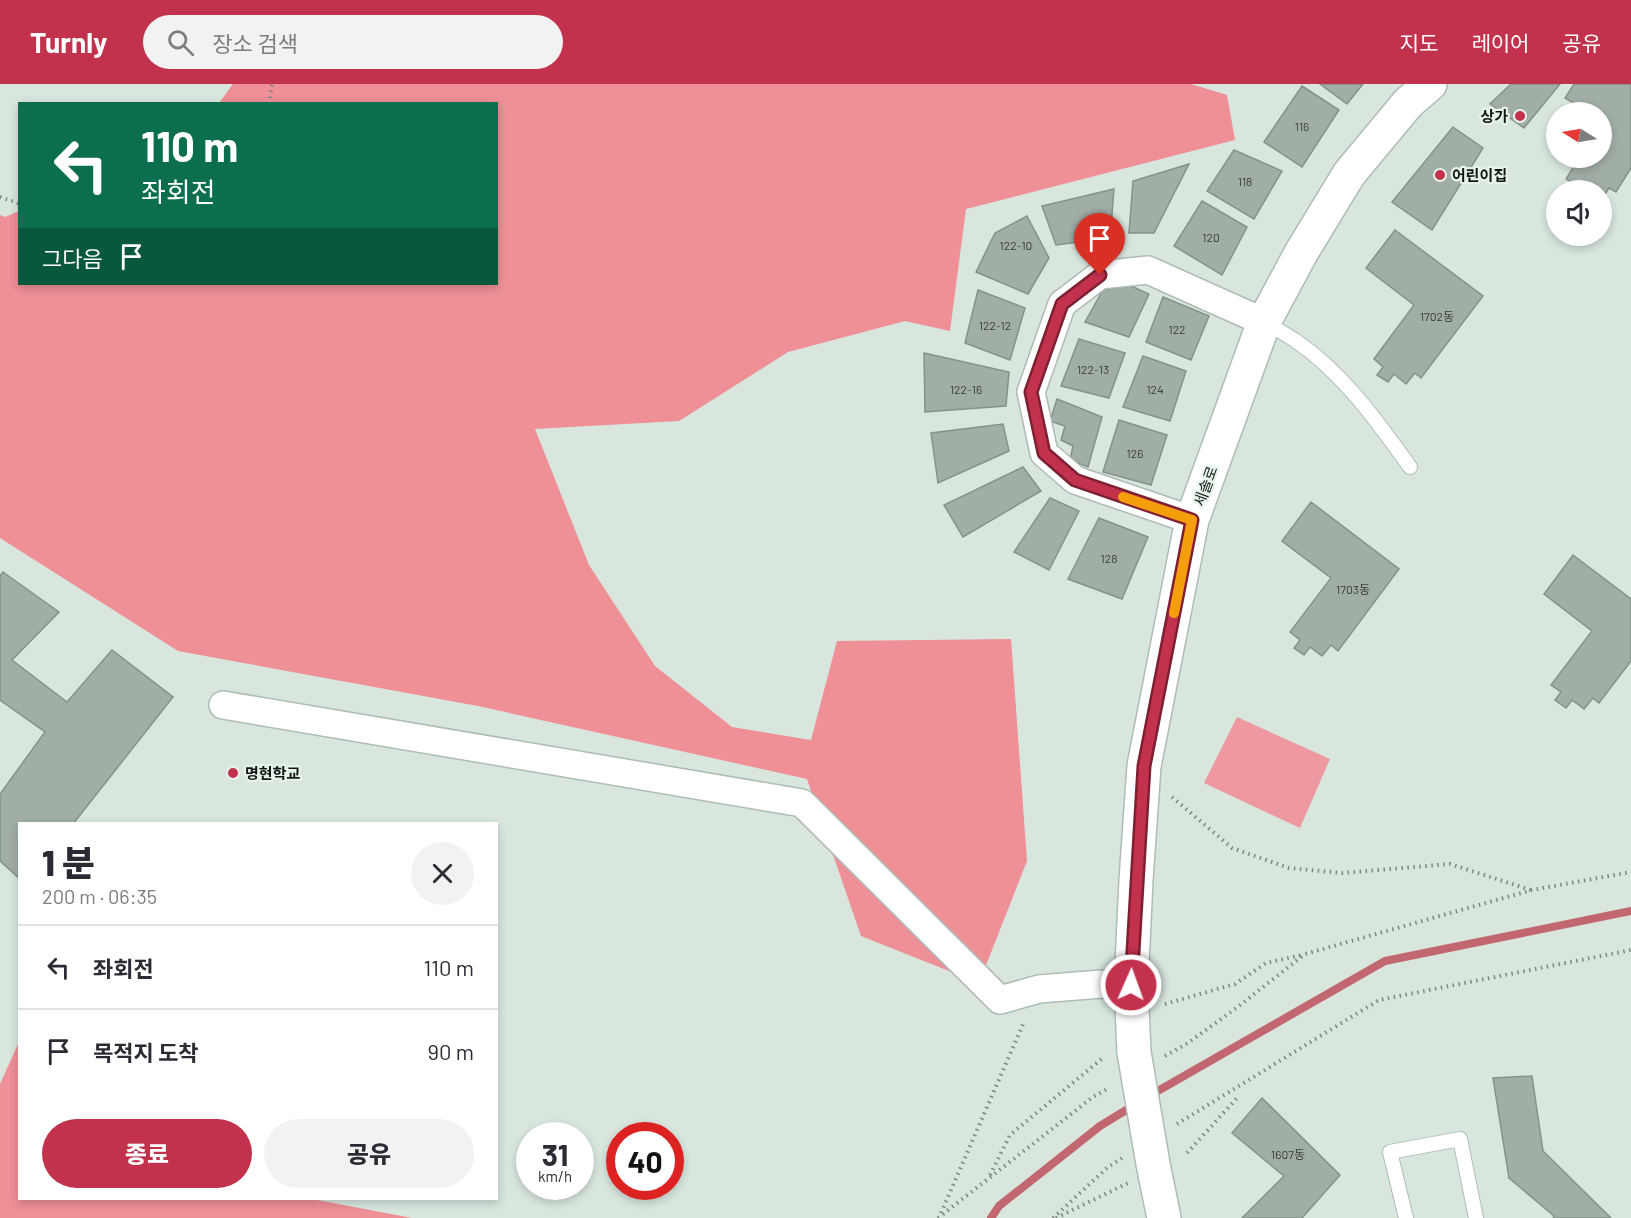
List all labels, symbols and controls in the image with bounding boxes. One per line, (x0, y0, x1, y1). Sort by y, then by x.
search box (143, 15, 563, 69)
text: Turnly (30, 25, 107, 59)
icon: search (164, 26, 197, 59)
text: 장소 검색 (212, 30, 298, 56)
text: 지도 (1400, 30, 1438, 55)
text: 레이어 (1471, 30, 1529, 55)
text: 공유 (1562, 30, 1601, 55)
north arrow (1546, 102, 1612, 168)
map controls (1546, 102, 1612, 246)
place label: 상가 (1480, 107, 1508, 125)
marker: 상가 (1513, 109, 1527, 123)
house number: 116 (1295, 119, 1309, 133)
text: 110 m (141, 120, 238, 170)
icon: left (42, 126, 120, 204)
place label: 어린이집 (1452, 166, 1507, 184)
marker: 어린이집 (1433, 168, 1447, 182)
house number: 118 (1238, 174, 1252, 188)
text: 좌회전 (141, 175, 216, 207)
button: sound (1546, 180, 1612, 246)
pin (1074, 213, 1125, 275)
icon: arrive (1083, 222, 1116, 255)
house number: 120 (1202, 230, 1220, 244)
house number: 122-10 (1000, 238, 1032, 252)
icon: arrive (115, 240, 148, 273)
text: 그다음 (42, 245, 103, 271)
house number: 1702동 (1420, 309, 1454, 323)
house number: 122-12 (979, 318, 1011, 332)
house number: 122 (1168, 322, 1186, 336)
house number: 122-13 (1077, 362, 1109, 376)
house number: 122-16 (950, 382, 982, 396)
house number: 124 (1146, 382, 1164, 396)
house number: 126 (1127, 446, 1143, 460)
street label: 세솔로 (1189, 463, 1221, 509)
house number: 128 (1101, 551, 1117, 565)
house number: 1703동 (1336, 582, 1370, 596)
place label: 명현학교 (245, 764, 300, 782)
marker: 명현학교 (226, 766, 240, 780)
text: 1 분 (42, 840, 95, 883)
button: close (411, 842, 474, 905)
text: 200 m · 06:35 (42, 884, 157, 908)
icon: left (42, 951, 75, 984)
position arrow (1099, 953, 1163, 1017)
text: 110 m (424, 954, 474, 980)
text: 좌회전 (93, 955, 154, 981)
icon: arrive (42, 1035, 75, 1068)
text: 90 m (428, 1038, 474, 1064)
text: 목적지 도착 (93, 1039, 199, 1065)
button: 종료 (42, 1119, 252, 1188)
button: 공유 (264, 1119, 474, 1188)
speed limit sign: 40 (606, 1122, 684, 1200)
text: 31 (542, 1136, 568, 1172)
house number: 1607동 (1271, 1147, 1305, 1161)
text: km/h (538, 1167, 572, 1185)

